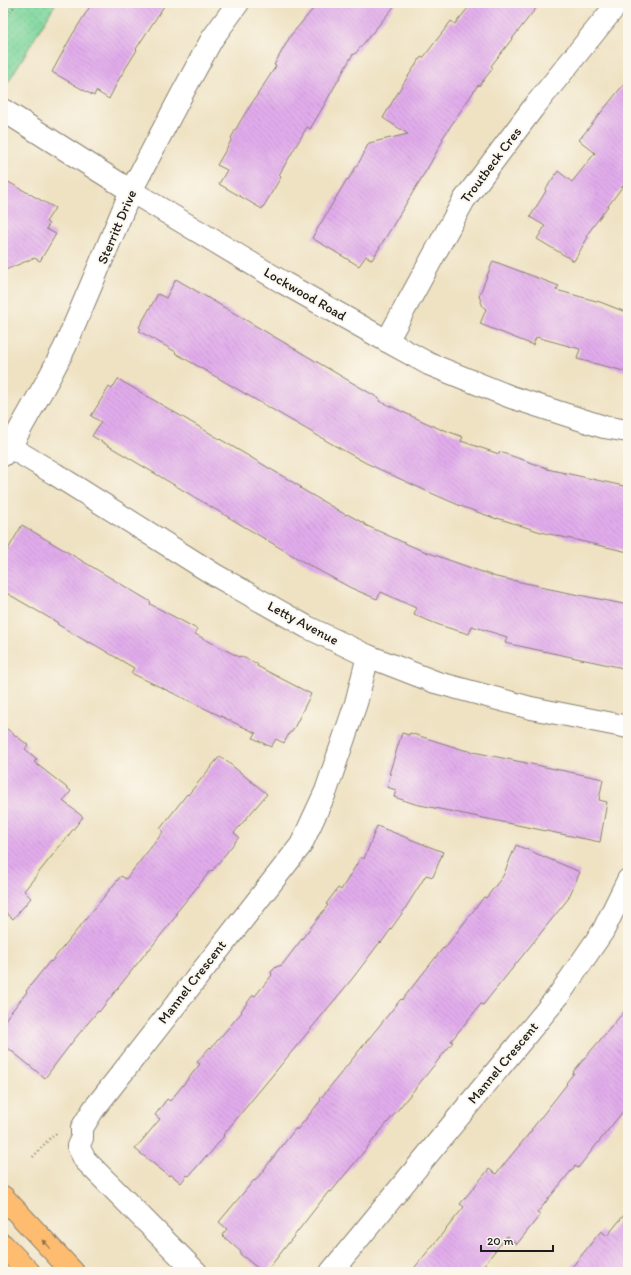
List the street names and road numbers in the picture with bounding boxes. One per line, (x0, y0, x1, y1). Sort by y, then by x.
street label: Troutbeck Cres (457, 124, 525, 206)
street label: Sterritt Drive (94, 187, 140, 267)
street label: Lockwood Road (261, 264, 350, 325)
street label: Letty Avenue (265, 597, 342, 649)
street label: Mannel Crescent (154, 937, 230, 1027)
street label: Mannel Crescent (464, 1019, 542, 1107)

